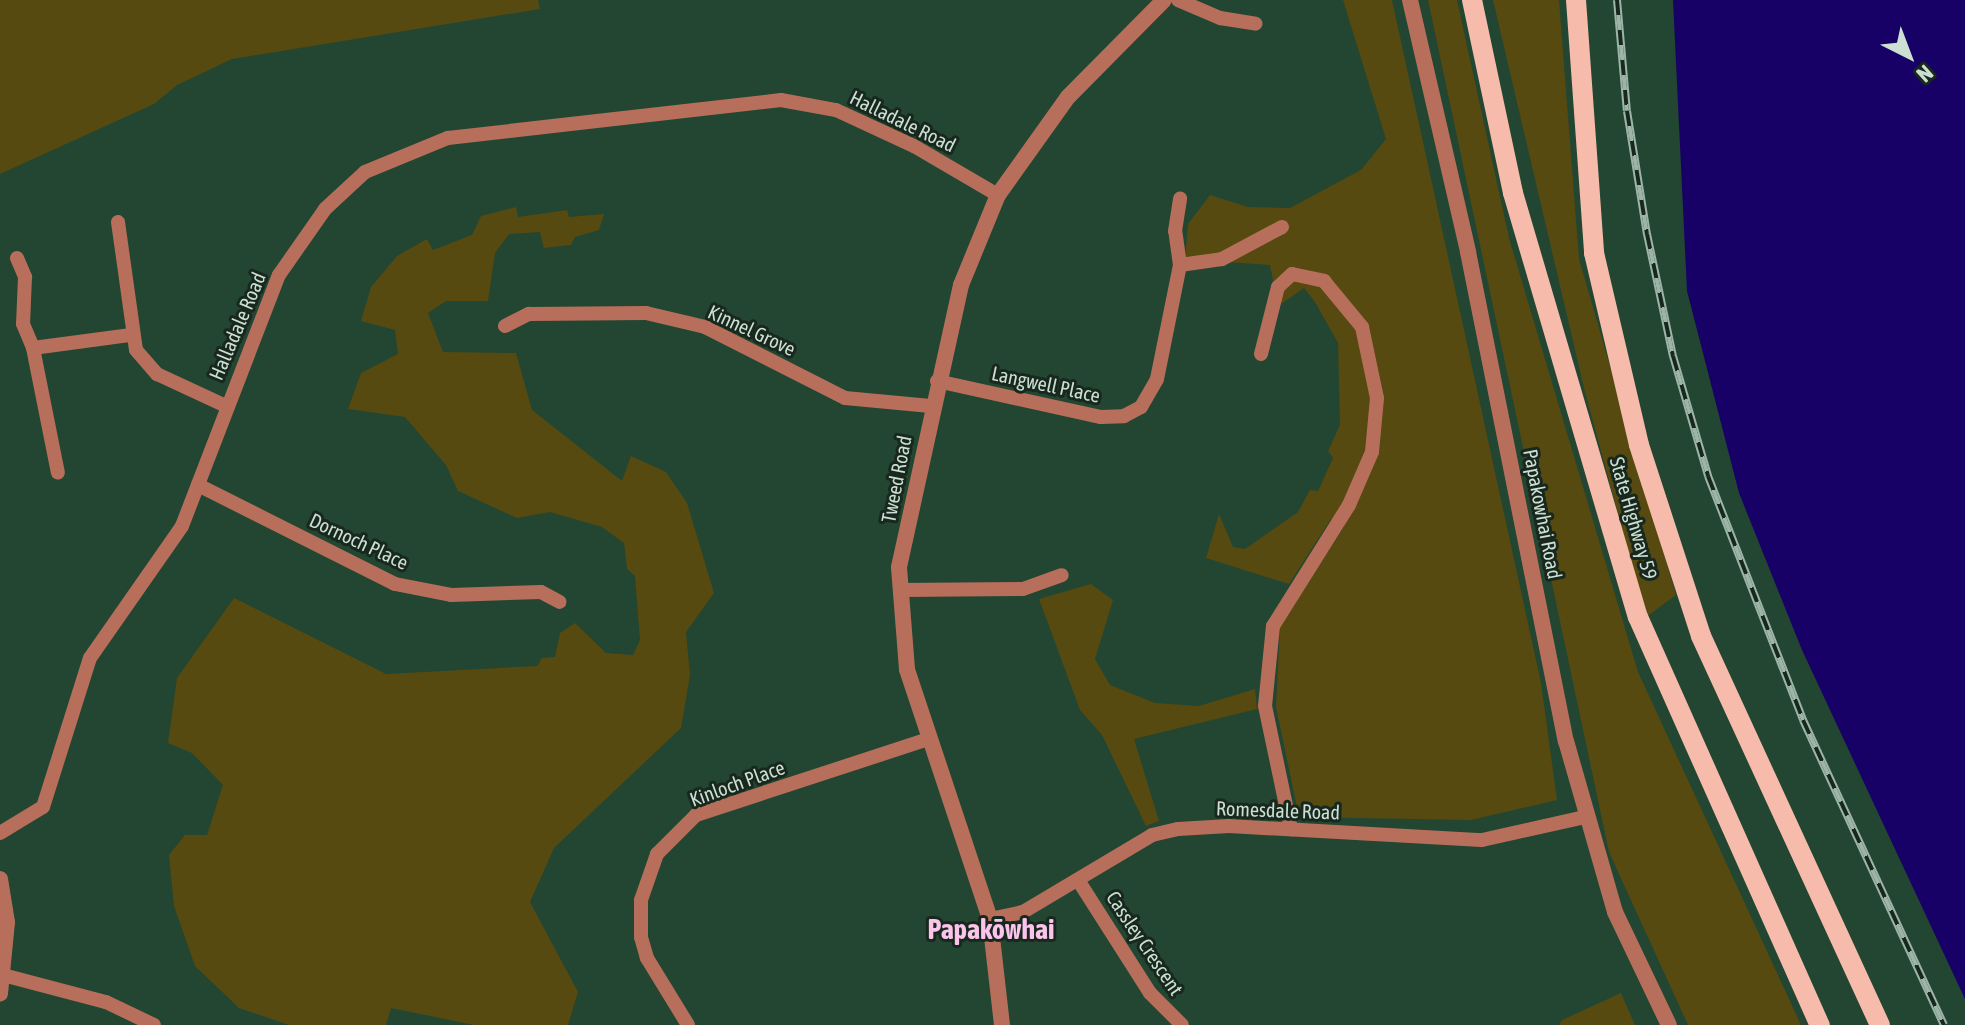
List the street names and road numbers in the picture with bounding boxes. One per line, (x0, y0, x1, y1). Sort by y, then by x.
street label: Halladale Road (846, 85, 960, 157)
street label: Halladale Road (204, 269, 270, 383)
street label: Kinnel Grove (704, 299, 800, 361)
street label: Langwell Place (990, 361, 1102, 407)
street label: Tweed Road (876, 433, 916, 525)
street label: Papakowhai Road (1519, 447, 1567, 581)
street label: State Highway 59 (1605, 454, 1663, 582)
street label: Dornoch Place (306, 508, 412, 574)
street label: Kinloch Place (686, 755, 788, 811)
street label: Romesdale Road (1216, 796, 1340, 824)
street label: Cassley Crescent (1101, 886, 1189, 1000)

